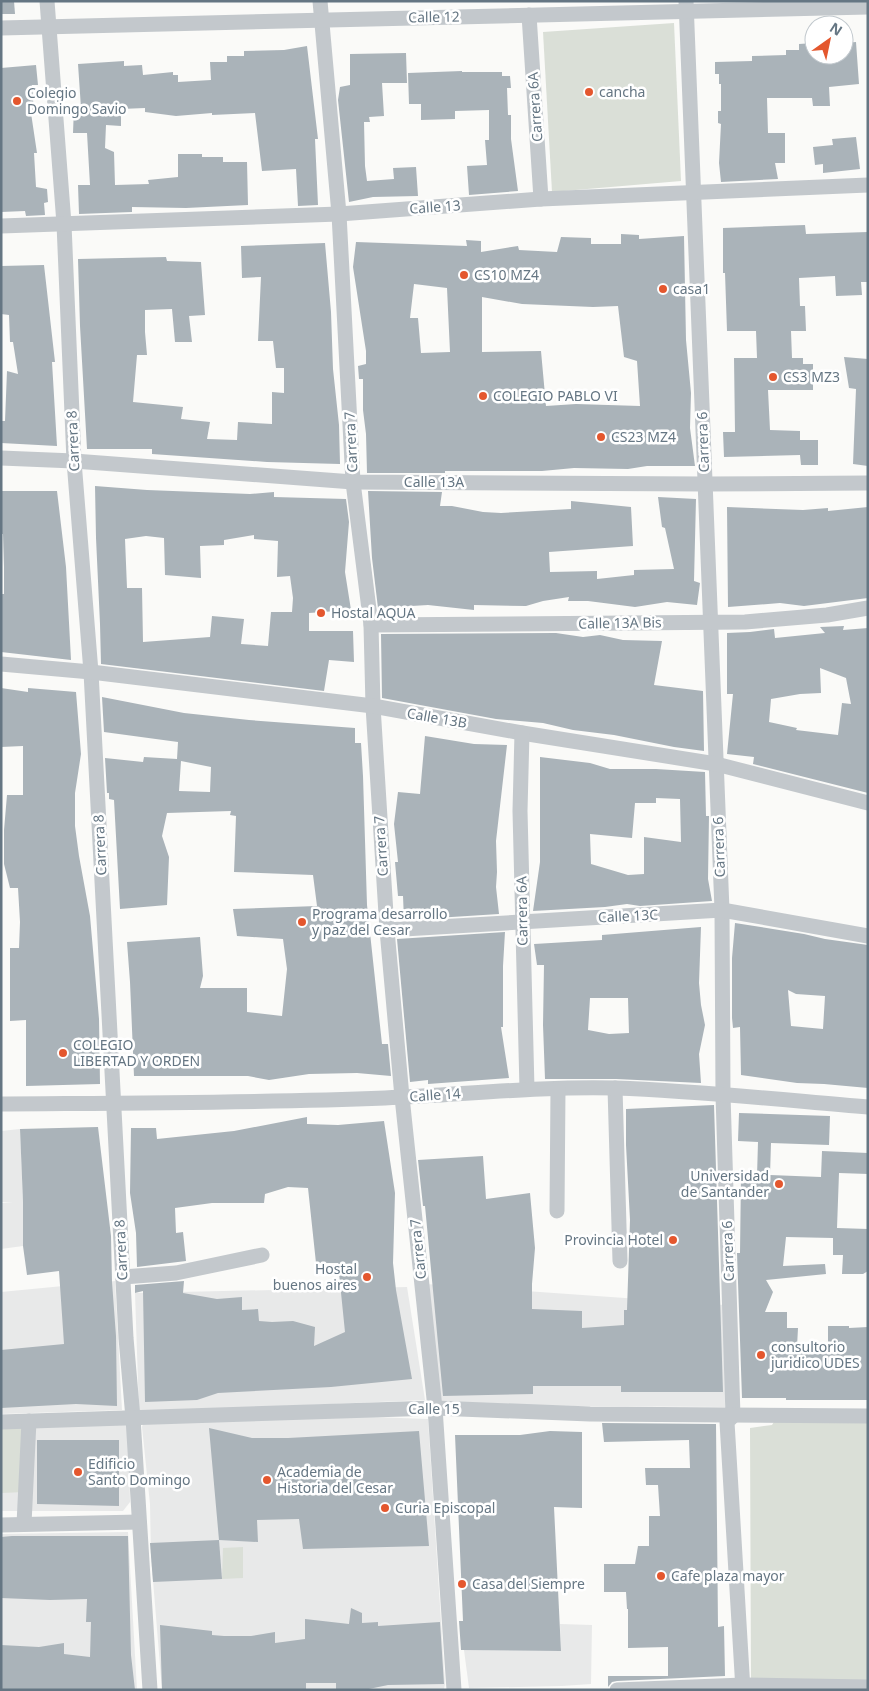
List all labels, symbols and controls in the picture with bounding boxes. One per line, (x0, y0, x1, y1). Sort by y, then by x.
street label: Calle 12 (408, 7, 460, 26)
north arrow (804, 15, 854, 65)
text: N (826, 18, 846, 40)
street label: Carrera 6A (523, 71, 546, 143)
place label: cancha (599, 82, 645, 101)
place label: Colegio Domingo Savio (27, 83, 127, 118)
marker: cancha (583, 86, 595, 98)
marker: Colegio Domingo Savio (11, 95, 23, 107)
street label: Calle 13 (409, 195, 461, 218)
place label: CS10 MZ4 (474, 265, 539, 284)
marker: CS10 MZ4 (458, 269, 470, 281)
place label: casa1 (673, 279, 710, 298)
marker: casa1 (657, 283, 669, 295)
place label: CS3 MZ3 (783, 367, 840, 386)
marker: CS3 MZ3 (767, 371, 779, 383)
place label: COLEGIO PABLO VI (493, 386, 618, 405)
marker: COLEGIO PABLO VI (477, 390, 489, 402)
street label: Carrera 8 (61, 410, 84, 472)
street label: Carrera 7 (339, 411, 362, 473)
street label: Carrera 6 (692, 411, 713, 473)
place label: CS23 MZ4 (611, 427, 676, 446)
marker: CS23 MZ4 (595, 431, 607, 443)
street label: Calle 13A (404, 472, 464, 491)
place label: Hostal AQUA (331, 603, 415, 622)
marker: Hostal AQUA (315, 607, 327, 619)
street label: Calle 13A Bis (578, 612, 662, 633)
street label: Calle 13B (406, 703, 469, 732)
street label: Carrera 8 (88, 814, 111, 876)
street label: Carrera 7 (369, 815, 392, 877)
street label: Carrera 6 (708, 816, 729, 878)
street label: Carrera 6A (511, 876, 532, 946)
place label: Programa desarrollo y paz del Cesar (312, 904, 448, 939)
street label: Calle 13C (597, 904, 659, 927)
marker: Programa desarrollo y paz del Cesar (296, 916, 308, 928)
place label: COLEGIO LIBERTAD Y ORDEN (73, 1035, 200, 1070)
marker: COLEGIO LIBERTAD Y ORDEN (57, 1047, 69, 1059)
street label: Calle 14 (409, 1083, 461, 1106)
place label: Universidad de Santander (681, 1166, 769, 1201)
marker: Universidad de Santander (773, 1178, 785, 1190)
street label: Carrera 7 (405, 1218, 430, 1280)
street label: Carrera 8 (109, 1219, 132, 1281)
street label: Carrera 6 (717, 1220, 738, 1282)
place label: Provincia Hotel (564, 1230, 663, 1249)
marker: Provincia Hotel (667, 1234, 679, 1246)
place label: Hostal buenos aires (273, 1259, 357, 1294)
marker: Hostal buenos aires (361, 1271, 373, 1283)
place label: consultorio juridico UDES (770, 1337, 860, 1372)
marker: consultorio juridico UDES (755, 1349, 767, 1361)
street label: Calle 15 (408, 1399, 460, 1418)
place label: Edificio Santo Domingo (88, 1454, 190, 1489)
place label: Academia de Historia del Cesar (277, 1462, 393, 1497)
marker: Edificio Santo Domingo (72, 1466, 84, 1478)
marker: Academia de Historia del Cesar (261, 1474, 273, 1486)
place label: Curia Episcopal (395, 1498, 495, 1517)
marker: Curia Episcopal (379, 1502, 391, 1514)
place label: Cafe plaza mayor (671, 1566, 785, 1585)
marker: Cafe plaza mayor (655, 1570, 667, 1582)
place label: Casa del Siempre (472, 1574, 585, 1593)
marker: Casa del Siempre (456, 1578, 468, 1590)

